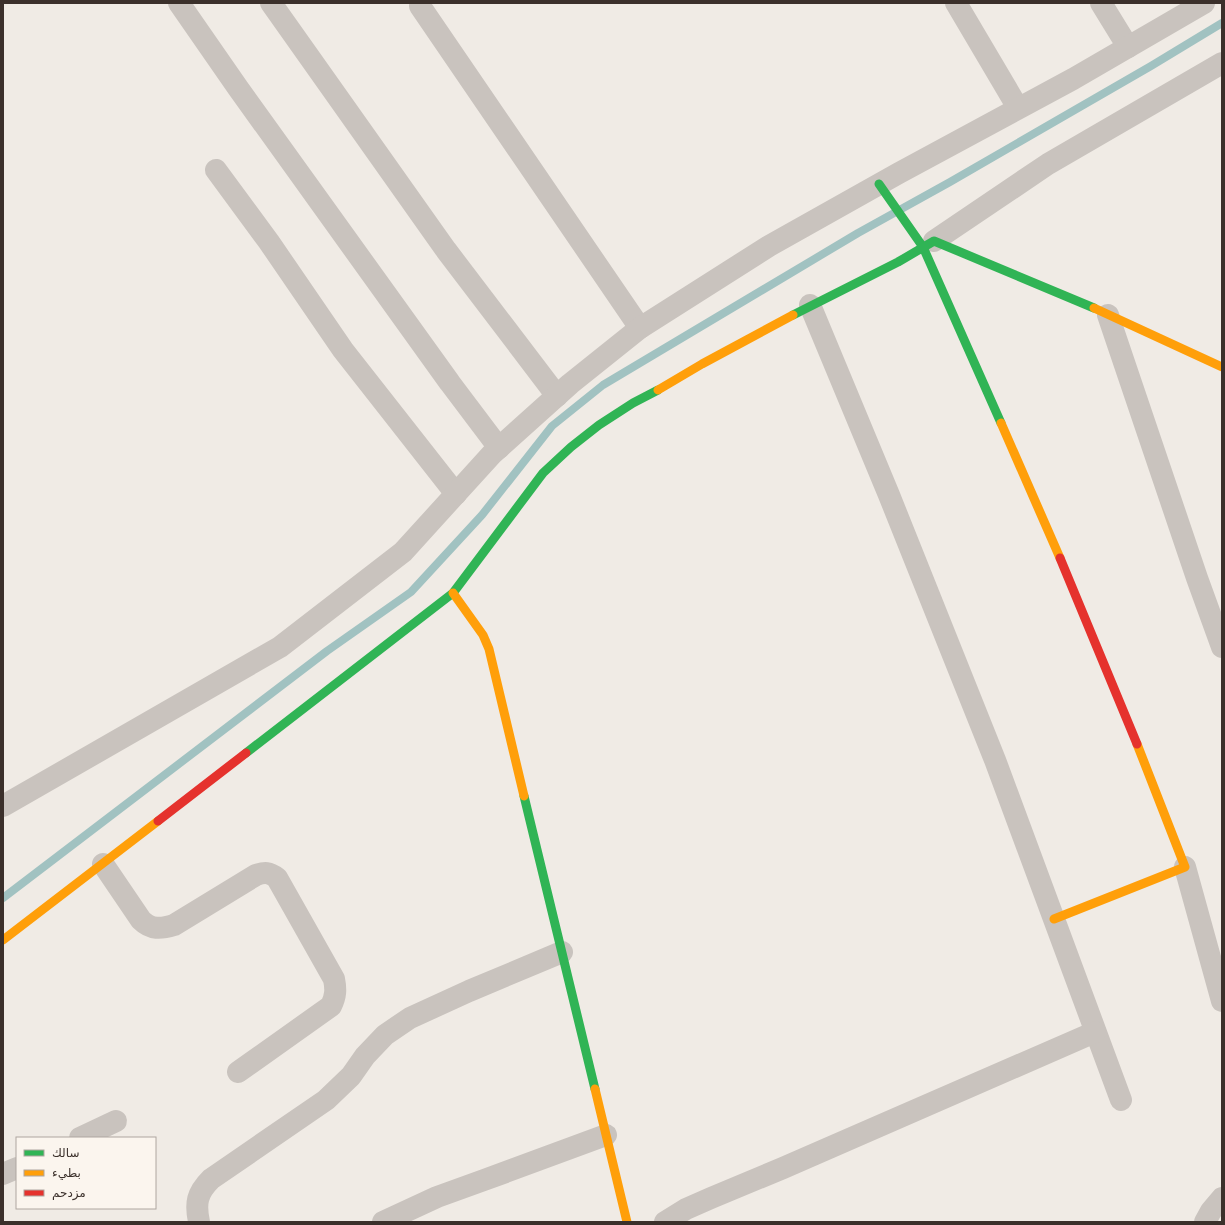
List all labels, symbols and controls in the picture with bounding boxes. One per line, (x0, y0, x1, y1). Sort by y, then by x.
legend (16, 1137, 156, 1209)
text: سالك (52, 1146, 79, 1160)
text: بطيء (52, 1166, 81, 1180)
text: مزدحم (52, 1186, 86, 1201)

